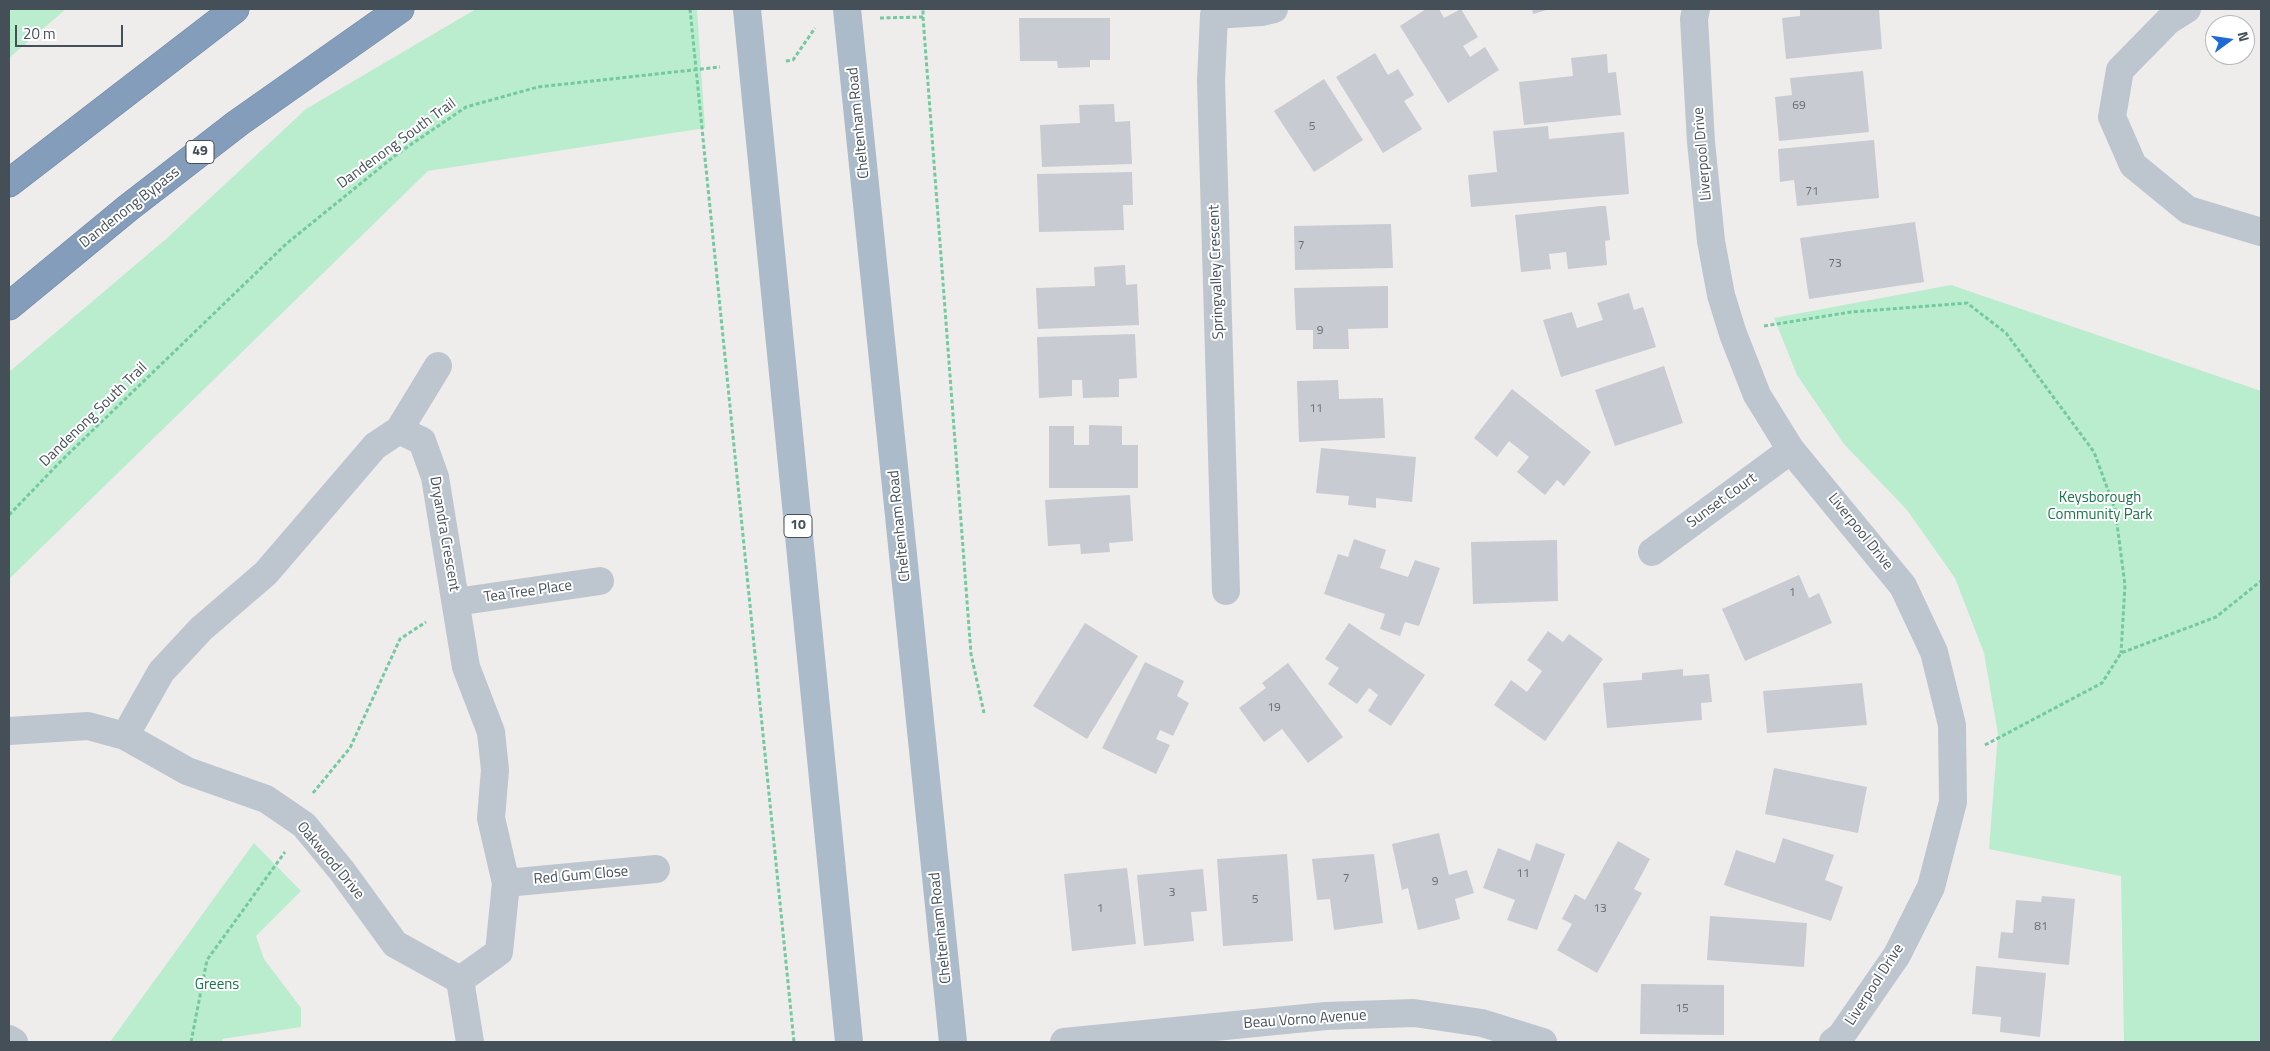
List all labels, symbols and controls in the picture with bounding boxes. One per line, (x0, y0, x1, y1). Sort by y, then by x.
scale bar (18, 15, 125, 47)
north arrow (2205, 15, 2255, 65)
text: 20 m (23, 22, 56, 45)
text: N (2233, 29, 2255, 44)
street label: Cheltenham Road (844, 66, 874, 180)
street label: Dandenong South Trail (334, 95, 460, 193)
house number: 69 (1792, 99, 1806, 113)
street label: Liverpool Drive (1690, 107, 1716, 201)
house number: 5 (1309, 120, 1315, 134)
road number: 49 (186, 140, 214, 163)
street label: Dandenong Bypass (77, 163, 183, 253)
house number: 71 (1805, 185, 1819, 199)
street label: Springvalley Crescent (1206, 204, 1228, 340)
house number: 7 (1298, 239, 1304, 253)
house number: 73 (1828, 257, 1842, 271)
house number: 9 (1317, 324, 1323, 338)
street label: Dandenong South Trail (37, 359, 151, 471)
house number: 11 (1309, 402, 1323, 416)
street label: Cheltenham Road (885, 469, 915, 583)
street label: Sunset Court (1684, 470, 1760, 532)
street label: Dryandra Crescent (425, 475, 463, 593)
park label: Keysborough Community Park (2048, 489, 2152, 524)
street label: Liverpool Drive (1824, 490, 1896, 574)
road number: 10 (784, 514, 812, 538)
street label: Tea Tree Place (483, 577, 573, 607)
house number: 1 (1789, 586, 1795, 600)
house number: 19 (1267, 701, 1281, 715)
street label: Oakwood Drive (292, 819, 368, 903)
street label: Red Gum Close (533, 863, 629, 889)
house number: 11 (1516, 867, 1530, 881)
street label: Cheltenham Road (926, 871, 956, 985)
house number: 7 (1343, 872, 1349, 886)
house number: 9 (1432, 875, 1438, 889)
house number: 3 (1169, 886, 1175, 900)
house number: 5 (1252, 893, 1258, 907)
house number: 1 (1097, 902, 1103, 916)
house number: 13 (1593, 902, 1607, 916)
house number: 81 (2034, 920, 2048, 934)
street label: Liverpool Drive (1842, 941, 1908, 1029)
park label: Greens (195, 976, 239, 994)
house number: 15 (1675, 1002, 1689, 1016)
street label: Beau Vorno Avenue (1243, 1007, 1367, 1033)

